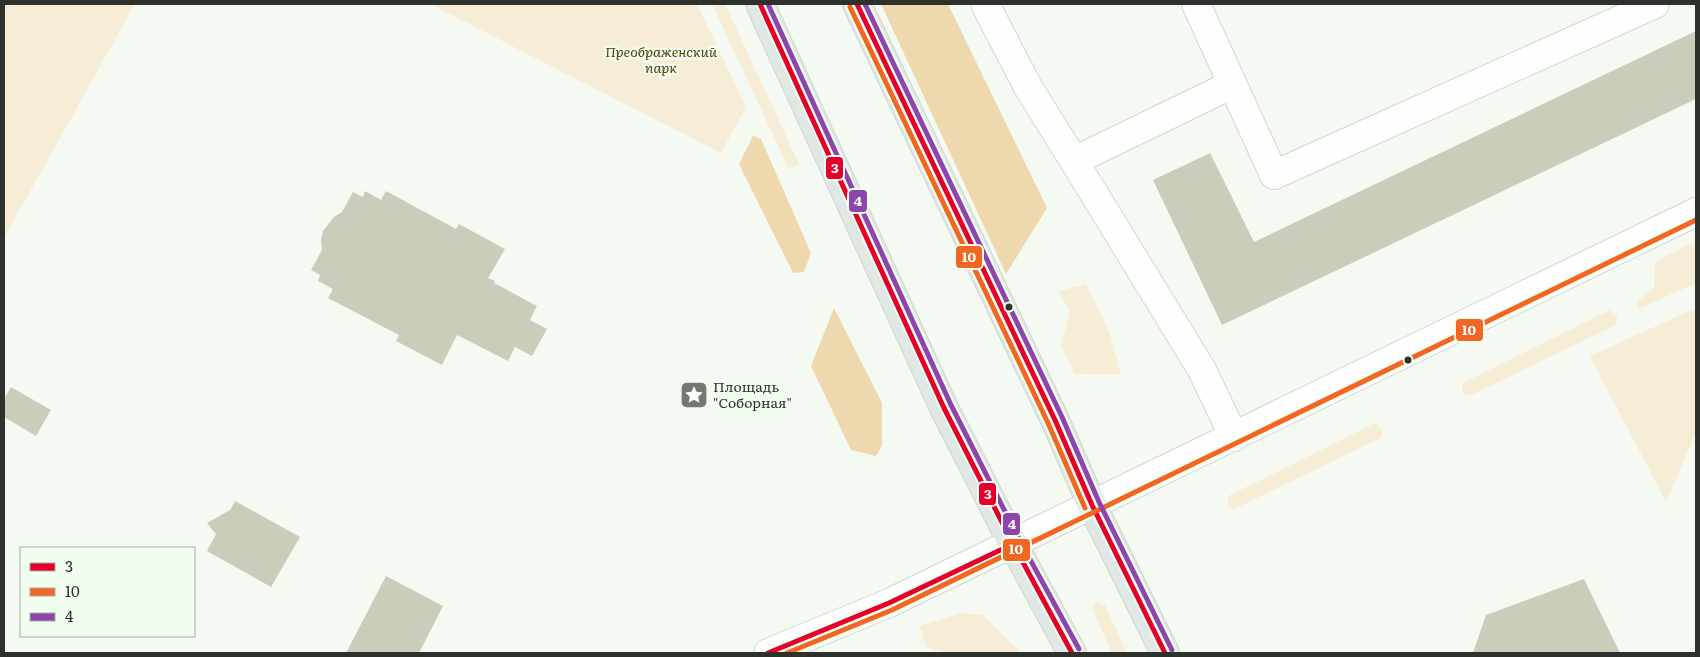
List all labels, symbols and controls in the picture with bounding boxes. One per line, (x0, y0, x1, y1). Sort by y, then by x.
park label: Преображенский парк (605, 41, 718, 77)
line badge: 3 (825, 156, 844, 180)
text: 3 (831, 157, 839, 177)
line badge: 4 (848, 189, 868, 213)
text: 4 (854, 190, 863, 210)
line badge: 10 (955, 245, 983, 269)
text: 10 (962, 246, 977, 266)
unlabelled marker (1004, 302, 1014, 312)
line badge: 10 (1455, 318, 1484, 342)
text: 10 (1462, 319, 1477, 339)
unlabelled marker (1403, 355, 1413, 365)
place label: Площадь "Соборная" (713, 376, 792, 412)
place icon: Площадь "Соборная" (679, 380, 709, 410)
line badge: 3 (978, 482, 997, 506)
text: 3 (984, 483, 992, 503)
line badge: 4 (1002, 512, 1021, 536)
text: 4 (1008, 513, 1017, 533)
line badge: 10 (1002, 538, 1031, 562)
text: 10 (1009, 538, 1024, 558)
legend (20, 547, 195, 637)
text: 3 (65, 554, 73, 577)
text: 10 (65, 579, 80, 602)
text: 4 (65, 604, 73, 627)

